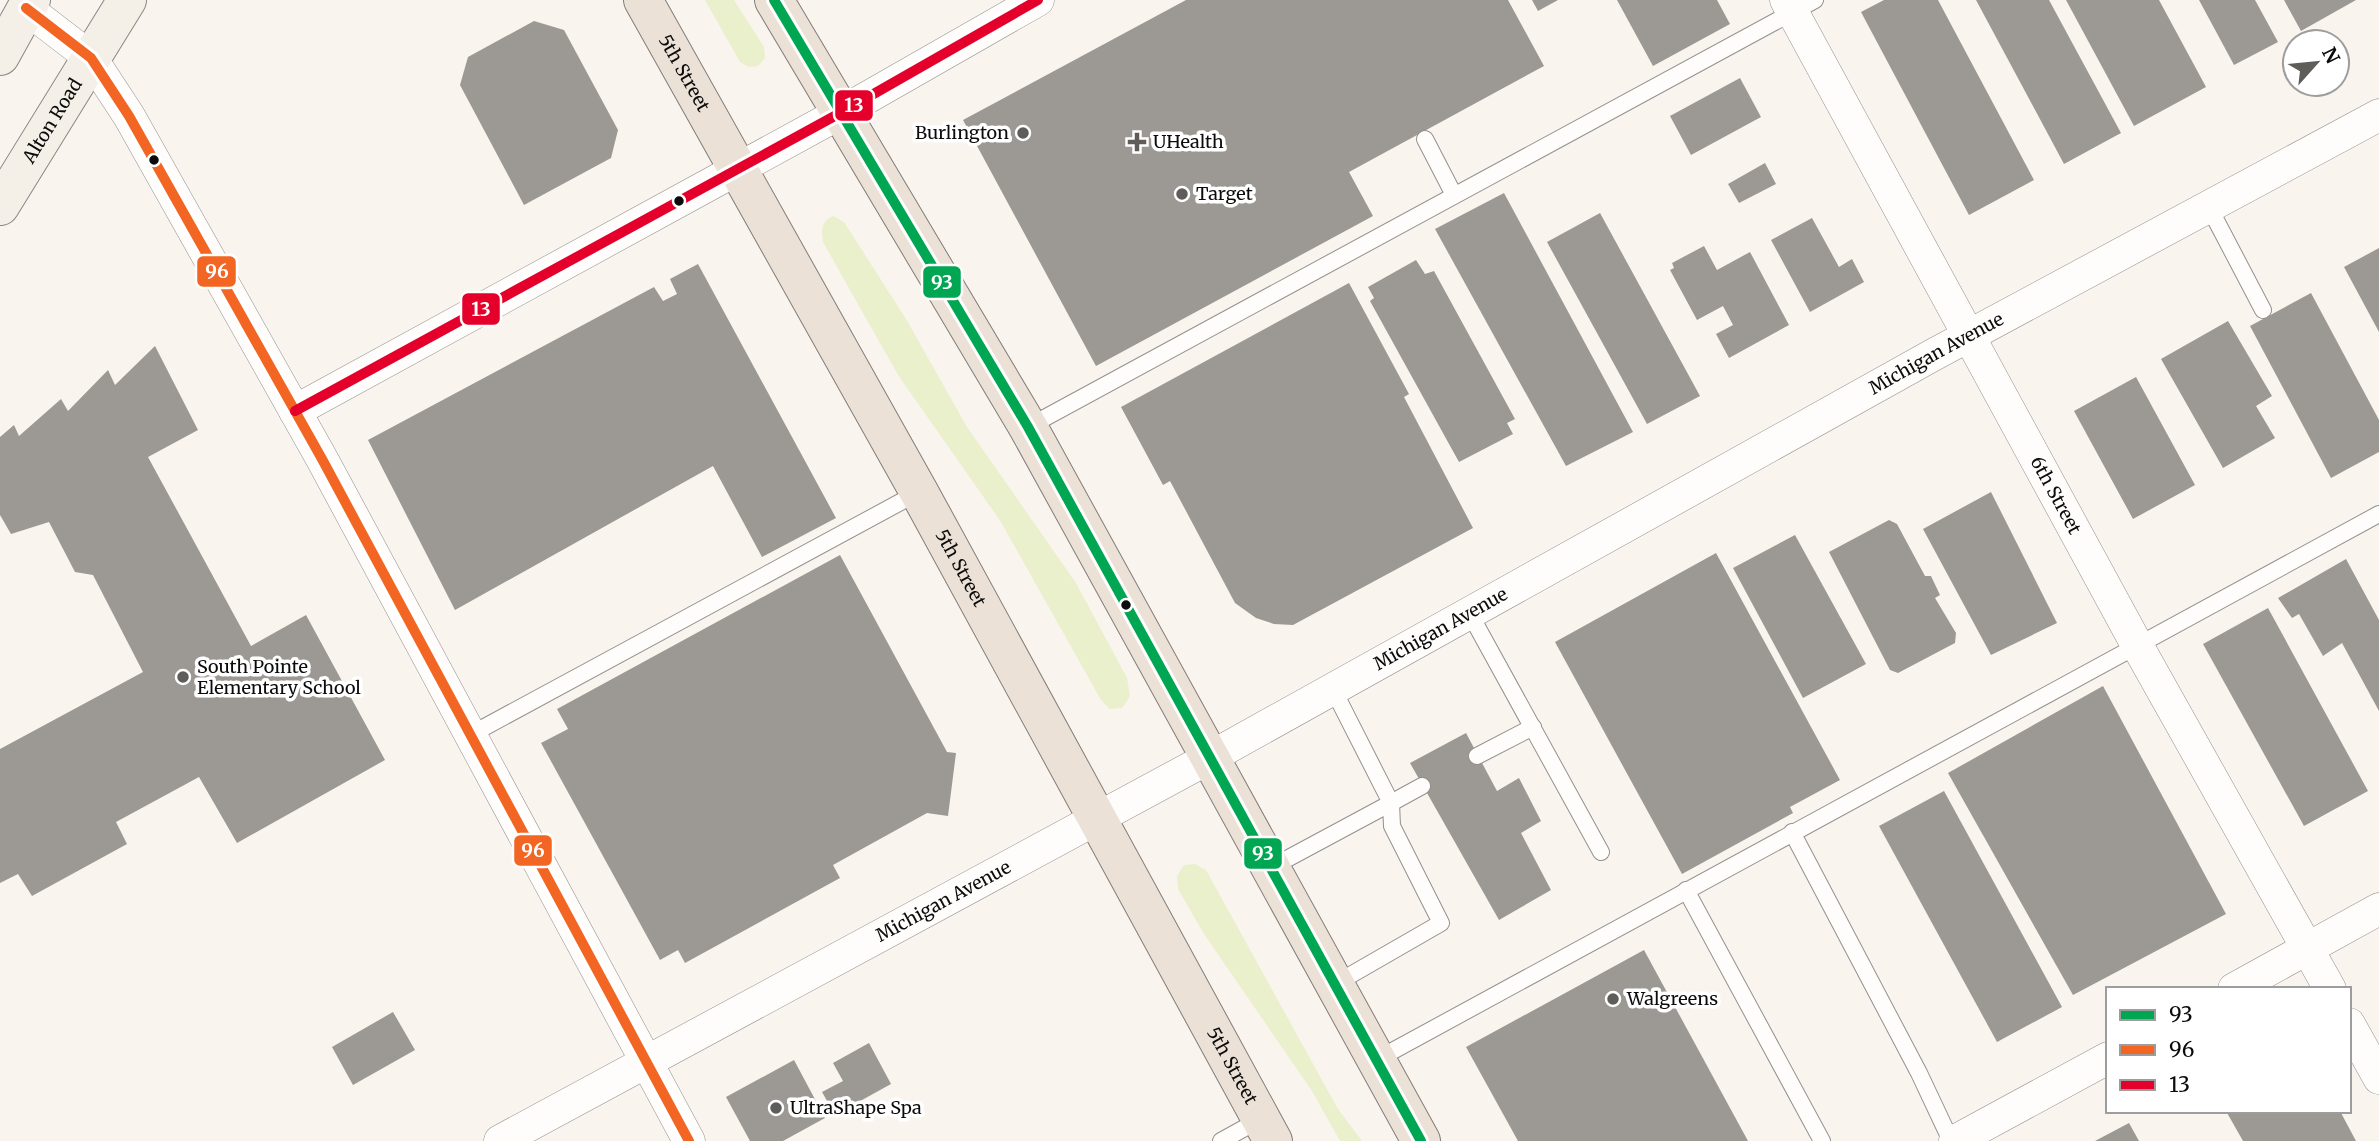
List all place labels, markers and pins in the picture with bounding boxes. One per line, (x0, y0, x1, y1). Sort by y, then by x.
place label: Burlington (915, 121, 1009, 144)
marker: Burlington (1015, 125, 1031, 141)
place label: UHealth (1153, 130, 1224, 153)
marker: UHealth (1127, 132, 1147, 152)
unlabelled marker (147, 153, 161, 167)
place label: Target (1196, 182, 1253, 205)
marker: Target (1174, 186, 1190, 202)
unlabelled marker (672, 194, 686, 208)
unlabelled marker (1119, 598, 1133, 612)
place label: South Pointe Elementary School (197, 655, 361, 699)
marker: South Pointe Elementary School (175, 669, 191, 685)
place label: Walgreens (1626, 987, 1718, 1010)
marker: Walgreens (1605, 991, 1621, 1007)
place label: UltraShape Spa (790, 1096, 922, 1119)
marker: UltraShape Spa (768, 1100, 784, 1116)

